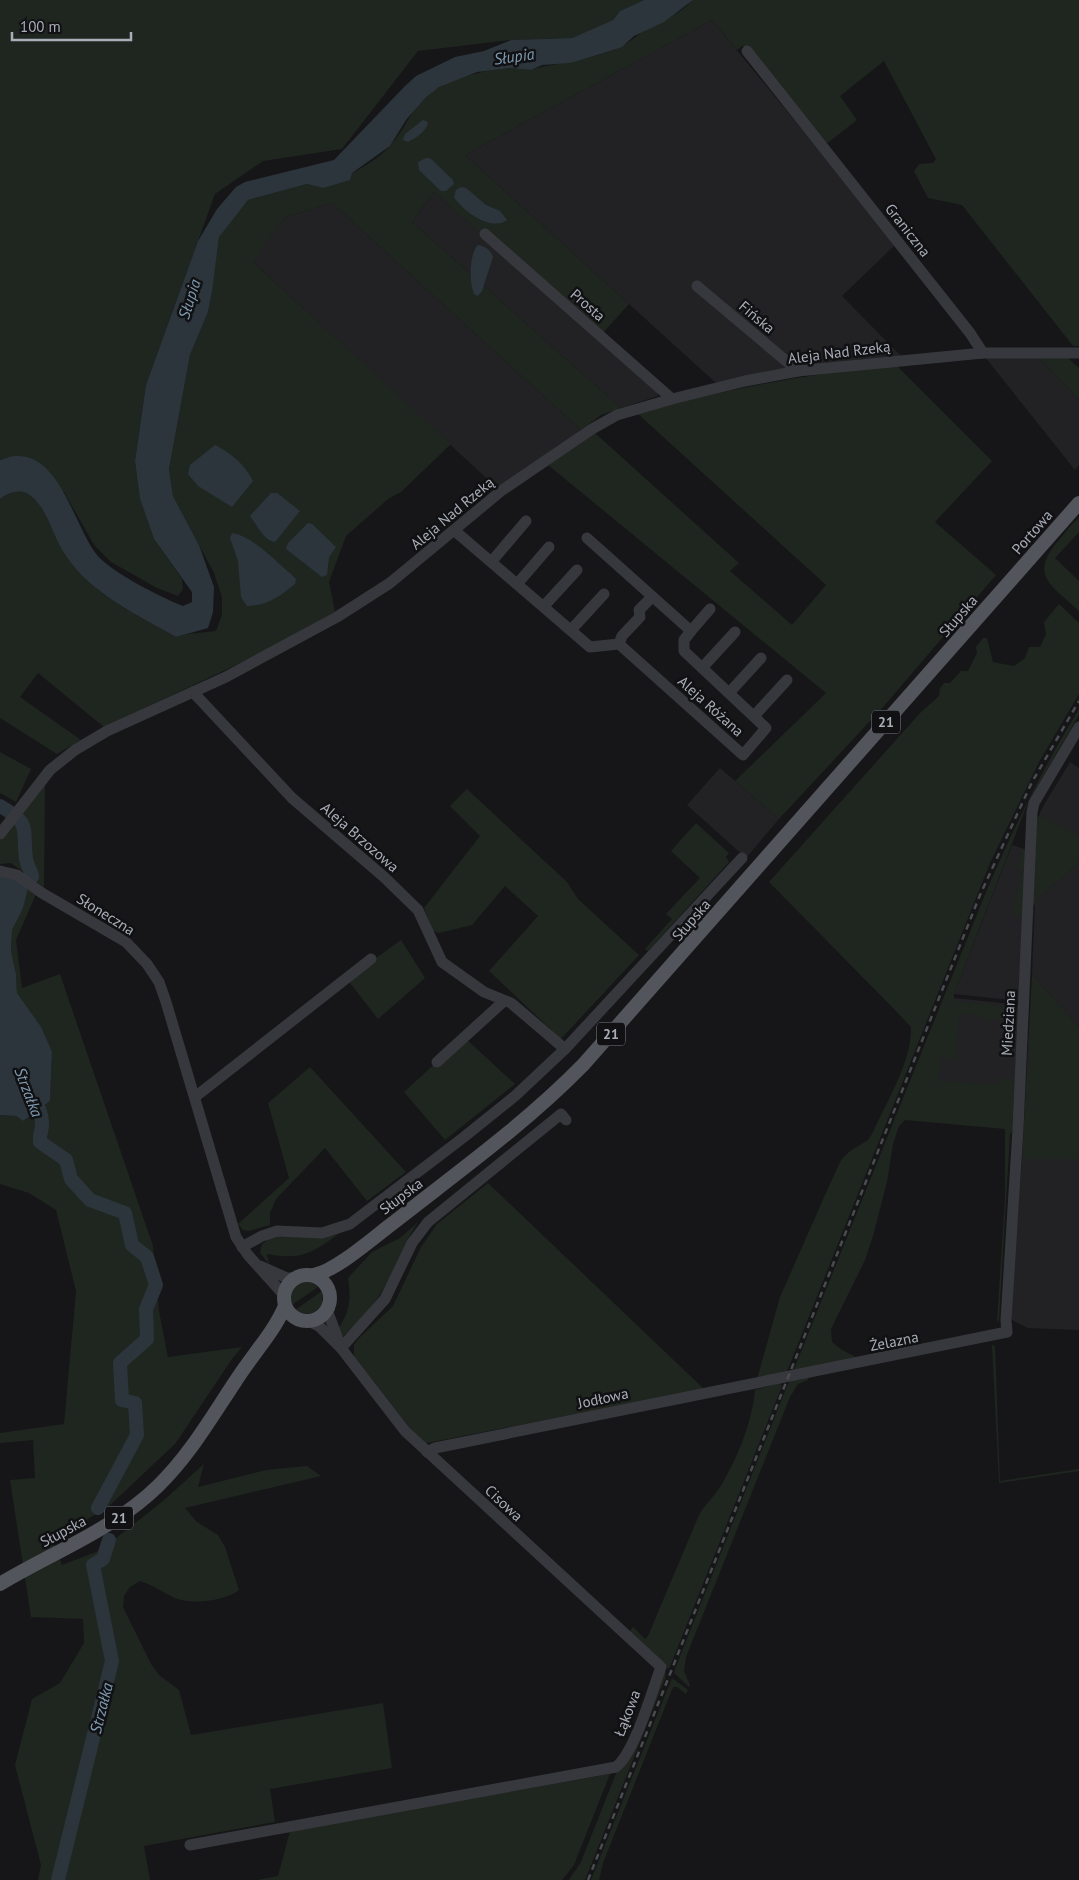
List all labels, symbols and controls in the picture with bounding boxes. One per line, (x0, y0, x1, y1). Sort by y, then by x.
scale bar (12, 10, 131, 42)
text: 100 m (20, 17, 61, 36)
water label: Słupia (492, 43, 536, 69)
street label: Graniczna (881, 199, 935, 261)
water label: Słupia (173, 276, 205, 321)
street label: Prosta (567, 285, 609, 325)
street label: Fińska (735, 297, 779, 337)
street label: Aleja Nad Rzeką (787, 336, 891, 368)
street label: Aleja Nad Rzeką (406, 473, 498, 553)
street label: Portowa (1008, 506, 1056, 558)
street label: Słupska (935, 591, 981, 641)
street label: Aleja Różana (674, 671, 748, 741)
road number: 21 (872, 710, 900, 734)
street label: Aleja Brzozowa (317, 798, 403, 876)
street label: Słoneczna (73, 889, 139, 939)
street label: Słupska (668, 895, 714, 945)
street label: Miedziana (997, 990, 1019, 1056)
road number: 21 (597, 1022, 625, 1046)
water label: Strzałka (10, 1064, 48, 1120)
street label: Słupska (376, 1174, 426, 1218)
street label: Żelazna (868, 1327, 920, 1355)
street label: Jodłowa (575, 1383, 630, 1413)
street label: Cisowa (481, 1481, 527, 1525)
road number: 21 (105, 1506, 133, 1530)
street label: Słupska (37, 1511, 89, 1551)
water label: Strzałka (85, 1680, 117, 1735)
street label: Łąkowa (609, 1687, 645, 1739)

